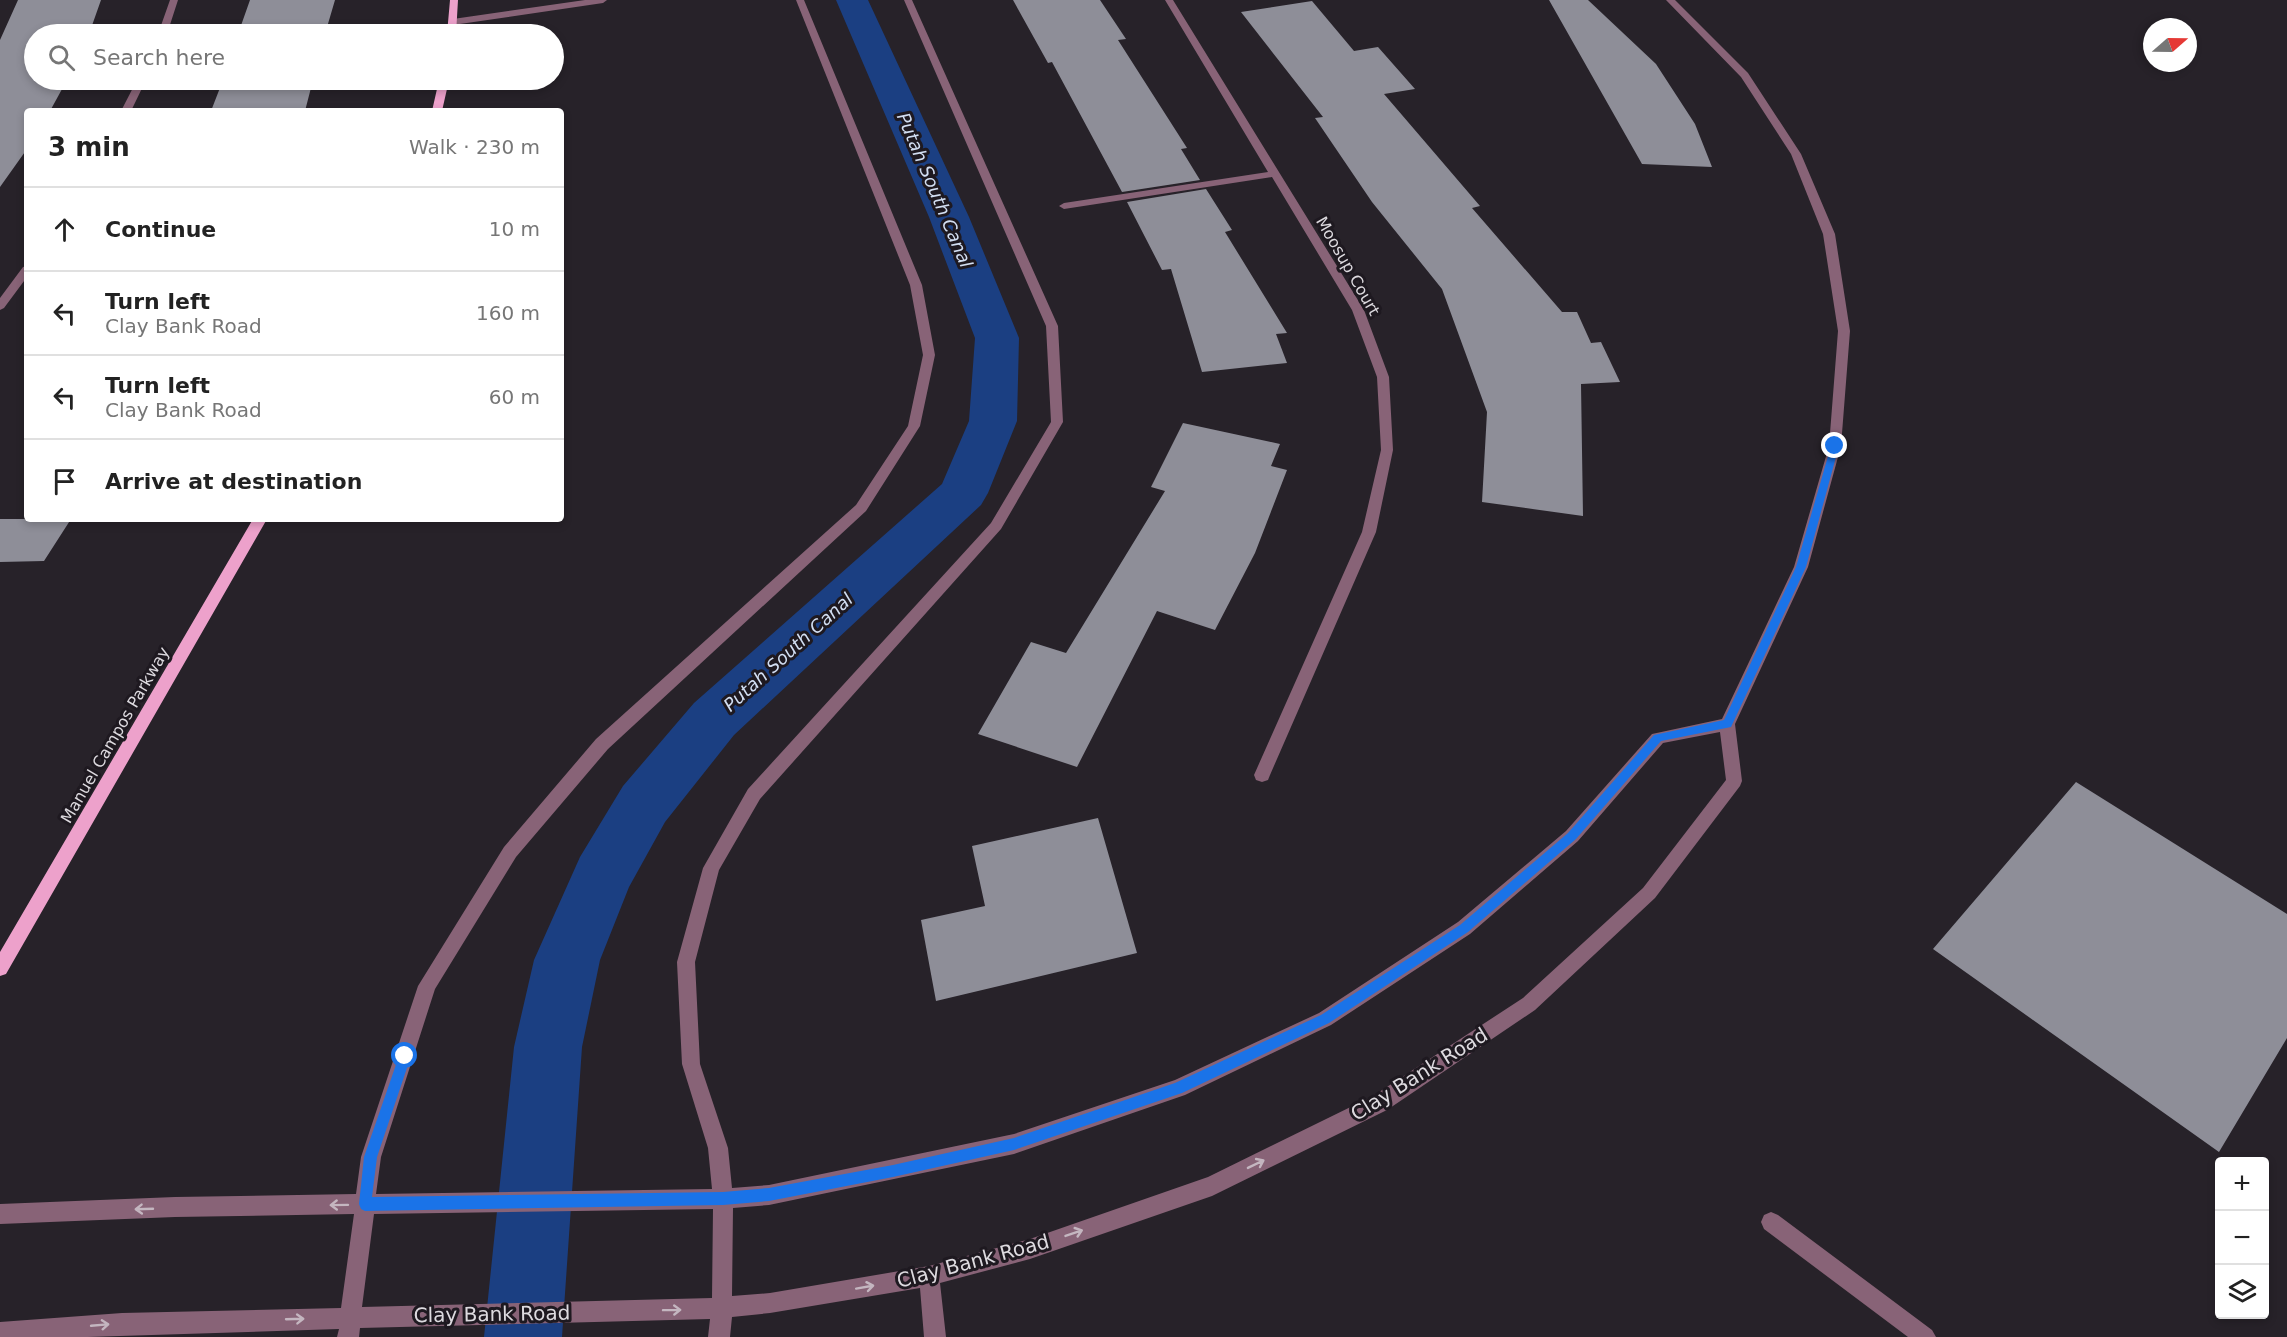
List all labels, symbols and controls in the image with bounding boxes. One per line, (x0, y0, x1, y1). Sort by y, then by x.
north arrow (2143, 18, 2197, 72)
search box (24, 24, 564, 90)
icon: search (45, 41, 78, 74)
text: Search here (93, 45, 225, 70)
water label: Putah South Canal (893, 109, 977, 271)
text: 3 min (48, 132, 130, 162)
text: Walk · 230 m (409, 135, 540, 159)
icon: ahead (48, 213, 81, 246)
street label: Moosup Court (1312, 213, 1384, 319)
text: Continue (105, 217, 216, 242)
text: 10 m (489, 217, 540, 241)
text: Turn left (105, 289, 210, 314)
icon: left (48, 297, 81, 330)
text: 160 m (476, 301, 540, 325)
text: Clay Bank Road (105, 314, 262, 338)
text: Turn left (105, 373, 210, 398)
icon: left (48, 381, 81, 414)
text: 60 m (489, 385, 540, 409)
text: Clay Bank Road (105, 398, 262, 422)
route end (1821, 432, 1847, 458)
icon: arrive (48, 465, 81, 498)
text: Arrive at destination (105, 469, 362, 494)
water label: Putah South Canal (719, 588, 857, 716)
street label: Manuel Campos Parkway (57, 644, 173, 826)
street label: Clay Bank Road (1346, 1022, 1492, 1126)
route start (391, 1042, 417, 1068)
map controls (2215, 1157, 2269, 1319)
button: + (2215, 1157, 2269, 1211)
one-way arrow (1247, 1158, 1265, 1170)
one-way arrow (330, 1199, 350, 1210)
one-way arrow (135, 1203, 155, 1214)
button: − (2215, 1211, 2269, 1265)
one-way arrow (1064, 1227, 1083, 1238)
street label: Clay Bank Road (894, 1229, 1052, 1293)
button: layers (2215, 1265, 2269, 1319)
one-way arrow (855, 1281, 875, 1292)
street label: Clay Bank Road (413, 1301, 571, 1327)
one-way arrow (661, 1304, 681, 1315)
one-way arrow (285, 1313, 305, 1324)
one-way arrow (90, 1319, 110, 1330)

